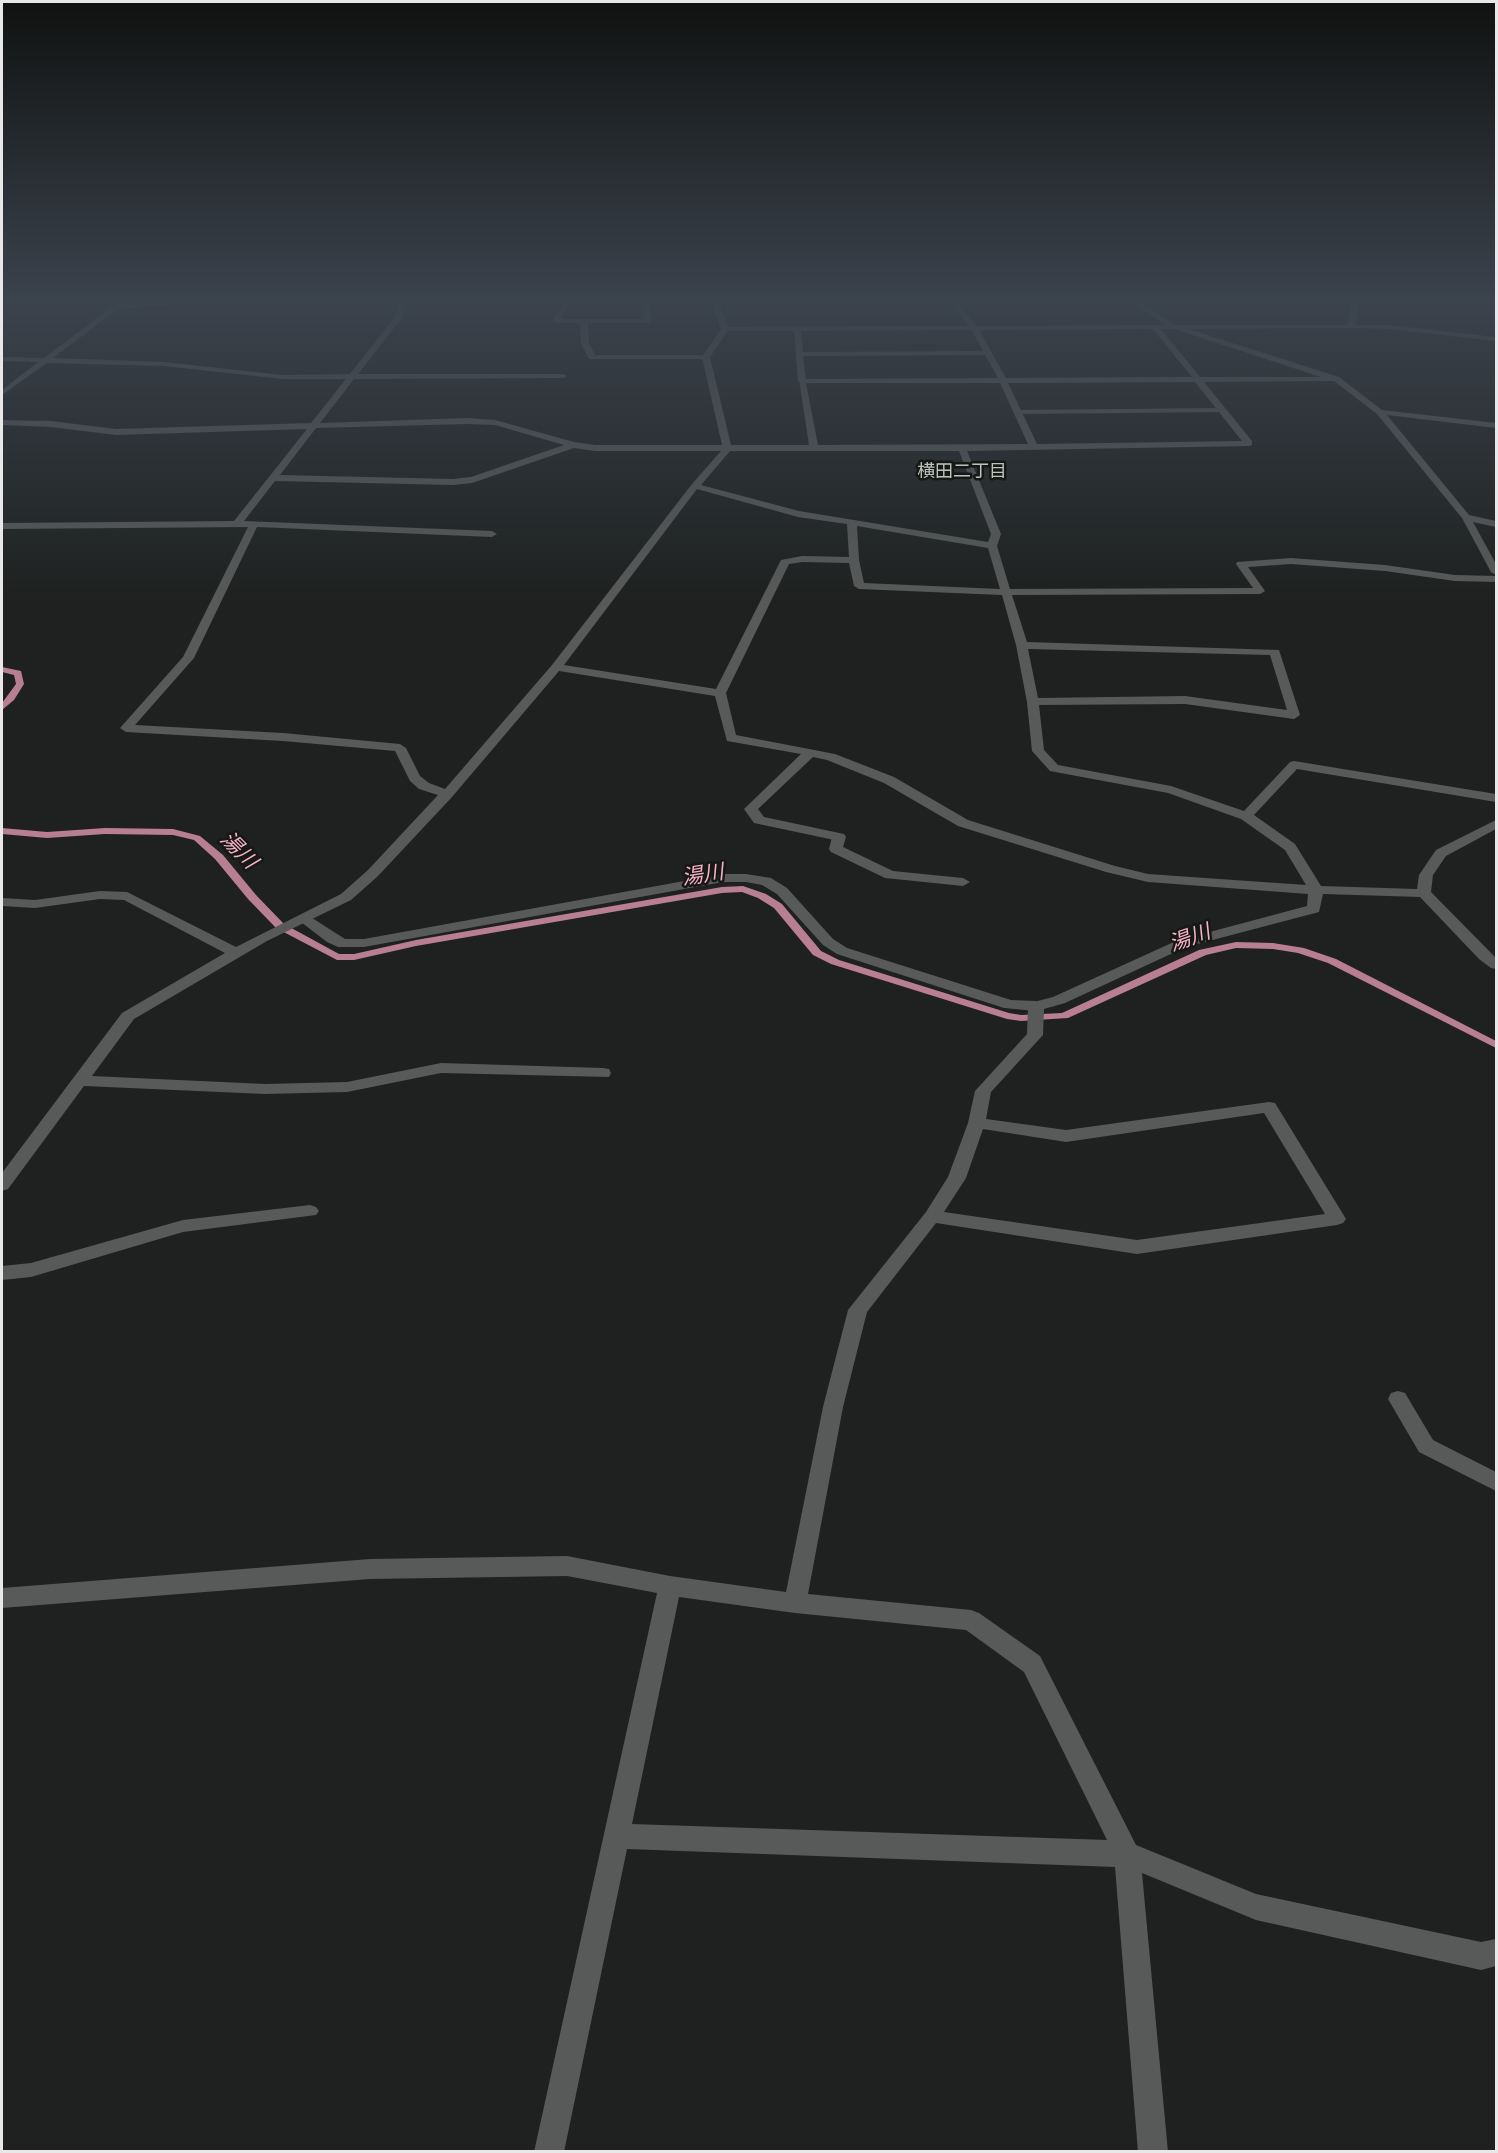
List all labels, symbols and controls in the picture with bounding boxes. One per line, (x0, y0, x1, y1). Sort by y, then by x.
district label: 横田二丁目 (917, 461, 1007, 483)
water label: 湯川 (214, 827, 262, 875)
water label: 湯川 (680, 860, 726, 892)
water label: 湯川 (1166, 920, 1214, 958)

